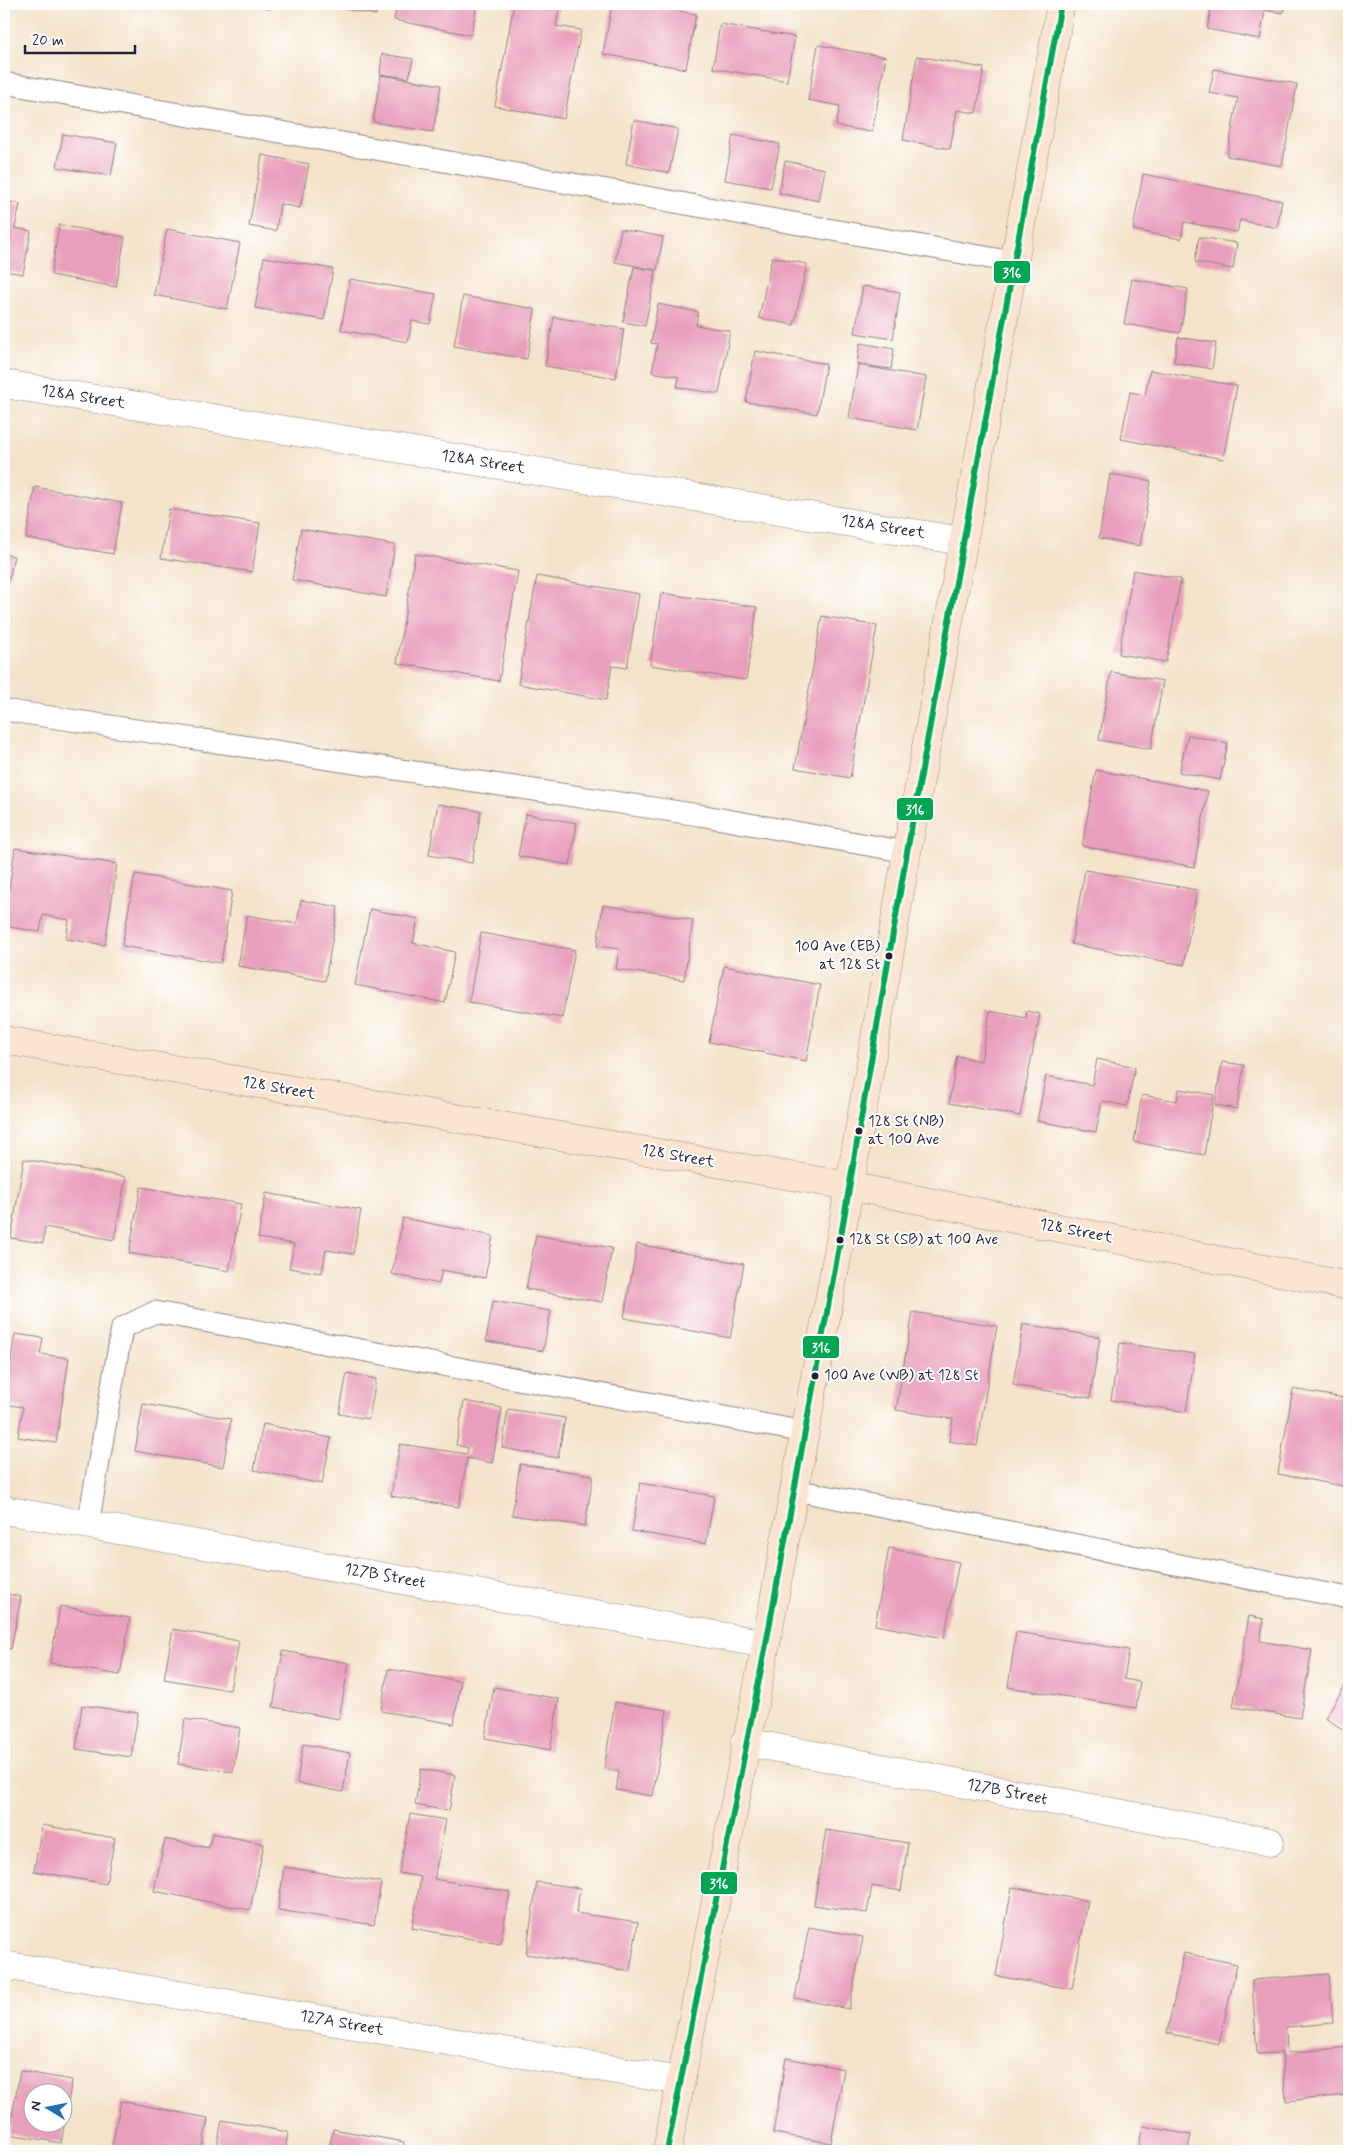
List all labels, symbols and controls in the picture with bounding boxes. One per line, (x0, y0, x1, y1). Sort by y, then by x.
scale bar (25, 22, 135, 54)
text: 20 m (32, 31, 64, 51)
line badge: 316 (993, 260, 1031, 284)
text: 316 (1003, 264, 1022, 282)
street label: 128A Street (39, 380, 127, 414)
street label: 128A Street (439, 445, 527, 479)
street label: 128A Street (839, 510, 927, 544)
line badge: 316 (896, 797, 934, 821)
text: 316 (906, 801, 925, 819)
place label: 100 Ave (EB) at 128 St (795, 937, 881, 975)
marker: 100 Ave (EB) at 128 St (884, 951, 894, 961)
street label: 128 Street (241, 1071, 318, 1105)
place label: 128 St (NB) at 100 Ave (868, 1112, 944, 1150)
marker: 128 St (NB) at 100 Ave (854, 1126, 864, 1136)
street label: 128 Street (640, 1139, 717, 1173)
street label: 128 Street (1037, 1214, 1115, 1249)
place label: 128 St (SB) at 100 Ave (849, 1230, 999, 1250)
marker: 128 St (SB) at 100 Ave (835, 1235, 845, 1245)
line badge: 316 (802, 1335, 840, 1359)
text: 316 (812, 1339, 831, 1357)
place label: 100 Ave (WB) at 128 St (824, 1366, 979, 1386)
marker: 100 Ave (WB) at 128 St (810, 1371, 820, 1381)
street label: 127B Street (343, 1559, 427, 1593)
street label: 127B Street (965, 1774, 1049, 1810)
line badge: 316 (700, 1871, 738, 1895)
text: 316 (710, 1875, 729, 1893)
street label: 127A Street (298, 2005, 386, 2041)
north arrow (22, 2082, 72, 2132)
text: N (27, 2100, 46, 2112)

